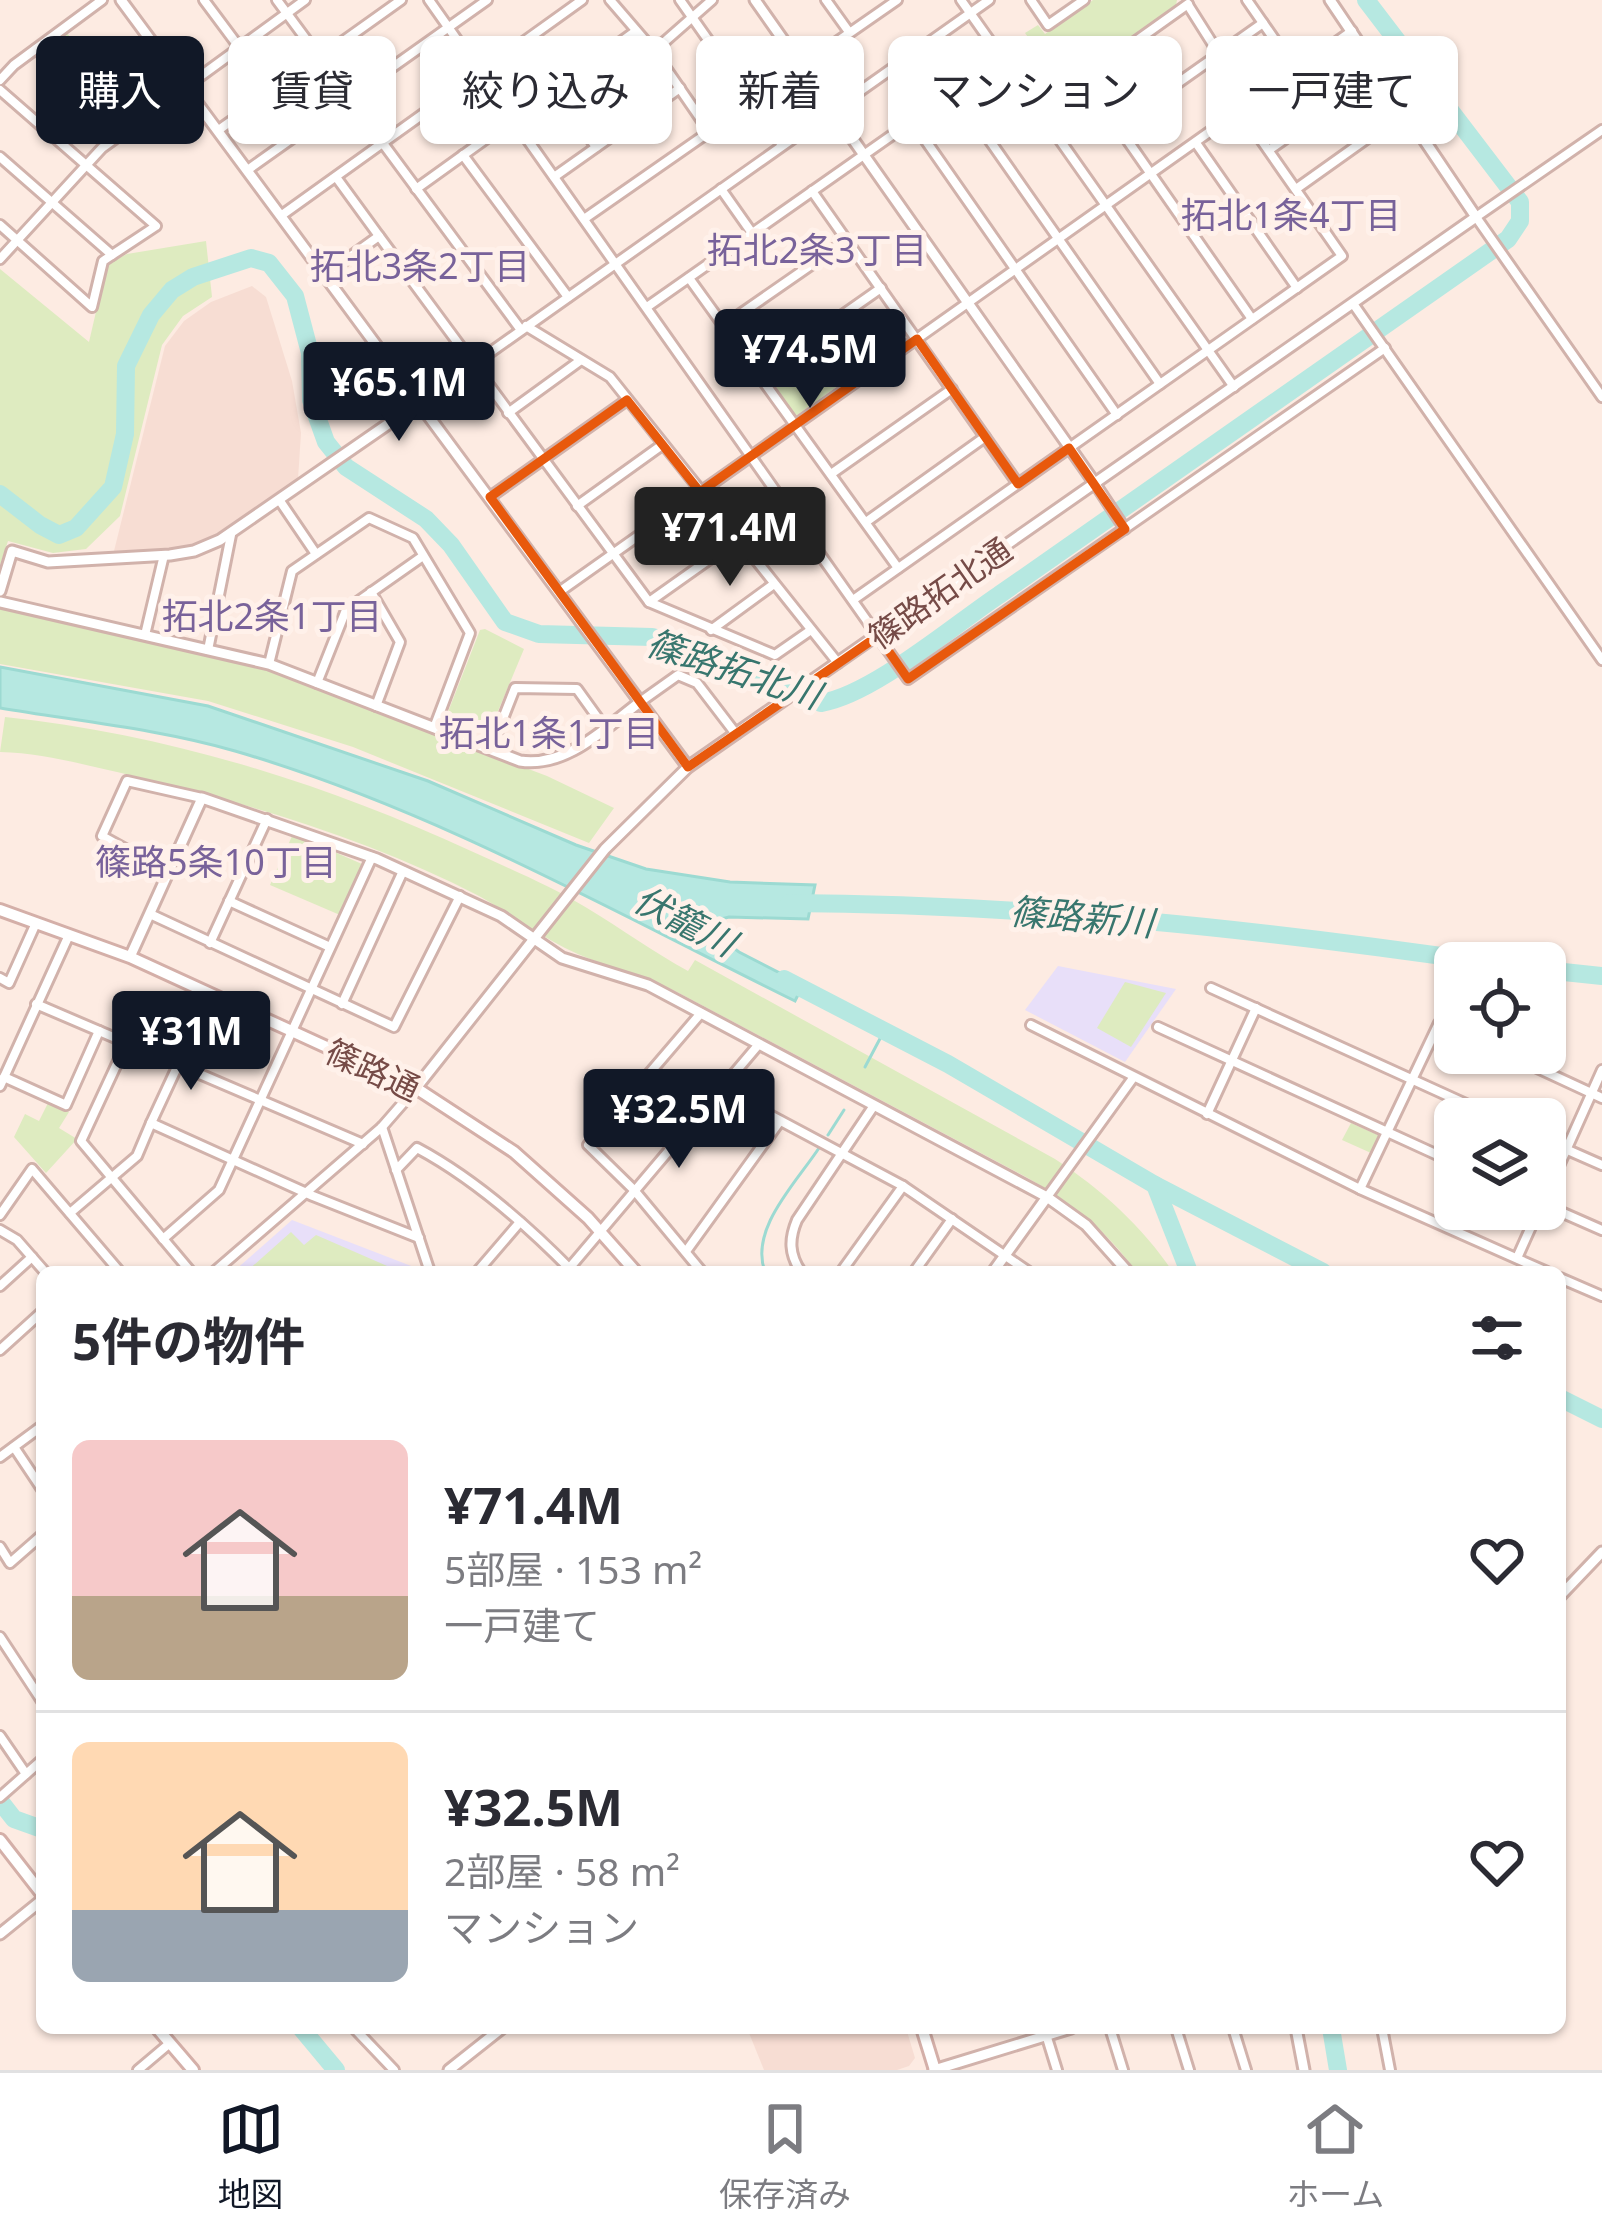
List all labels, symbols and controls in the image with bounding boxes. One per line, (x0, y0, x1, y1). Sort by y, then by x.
chip: 購入 (36, 36, 204, 144)
chip: 賃貸 (228, 36, 396, 144)
chip: 絞り込み (420, 36, 672, 144)
chip: 新着 (696, 36, 864, 144)
chip: マンション (888, 36, 1182, 144)
chip: 一戸建て (1206, 36, 1458, 144)
district label: 拓北1条4丁目 (1180, 190, 1402, 239)
district label: 拓北2条3丁目 (706, 225, 928, 274)
district label: 拓北3条2丁目 (309, 241, 531, 290)
pin: ¥74.5M (712, 309, 908, 411)
text: ¥74.5M (742, 321, 878, 374)
pin: ¥65.1M (301, 342, 497, 444)
text: ¥65.1M (331, 354, 467, 407)
pin: ¥71.4M (632, 487, 828, 589)
text: ¥71.4M (662, 499, 798, 552)
street label: 篠路拓北通 (859, 527, 1020, 658)
district label: 拓北2条1丁目 (161, 591, 383, 640)
water label: 篠路拓北川 (641, 617, 831, 721)
district label: 拓北1条1丁目 (438, 708, 660, 757)
district label: 篠路5条10丁目 (95, 837, 337, 886)
water label: 伏籠川 (626, 874, 748, 969)
water label: 篠路新川 (1008, 886, 1160, 948)
map controls (1434, 942, 1566, 1230)
button: locate (1434, 942, 1566, 1074)
pin: ¥31M (120, 991, 262, 1093)
text: ¥31M (139, 1003, 243, 1056)
street label: 篠路通 (319, 1028, 428, 1111)
pin: ¥32.5M (581, 1069, 777, 1171)
text: ¥32.5M (611, 1081, 747, 1134)
button: layers (1434, 1098, 1566, 1230)
text: 5件の物件 (72, 1305, 305, 1375)
icon: filters (1464, 1305, 1530, 1371)
text: ¥71.4M (444, 1469, 623, 1539)
icon: home (168, 1488, 312, 1632)
icon: heart (1464, 1527, 1530, 1593)
text: 5部屋 · 153 m² (444, 1542, 702, 1595)
text: 一戸建て (444, 1598, 600, 1651)
text: ¥32.5M (444, 1771, 623, 1841)
icon: home (168, 1790, 312, 1934)
icon: heart (1464, 1829, 1530, 1895)
text: 2部屋 · 58 m² (444, 1844, 680, 1897)
text: マンション (444, 1900, 639, 1953)
tab: 地図 (218, 2096, 284, 2216)
tab: 保存済み (719, 2096, 851, 2216)
tab: ホーム (1286, 2096, 1384, 2216)

